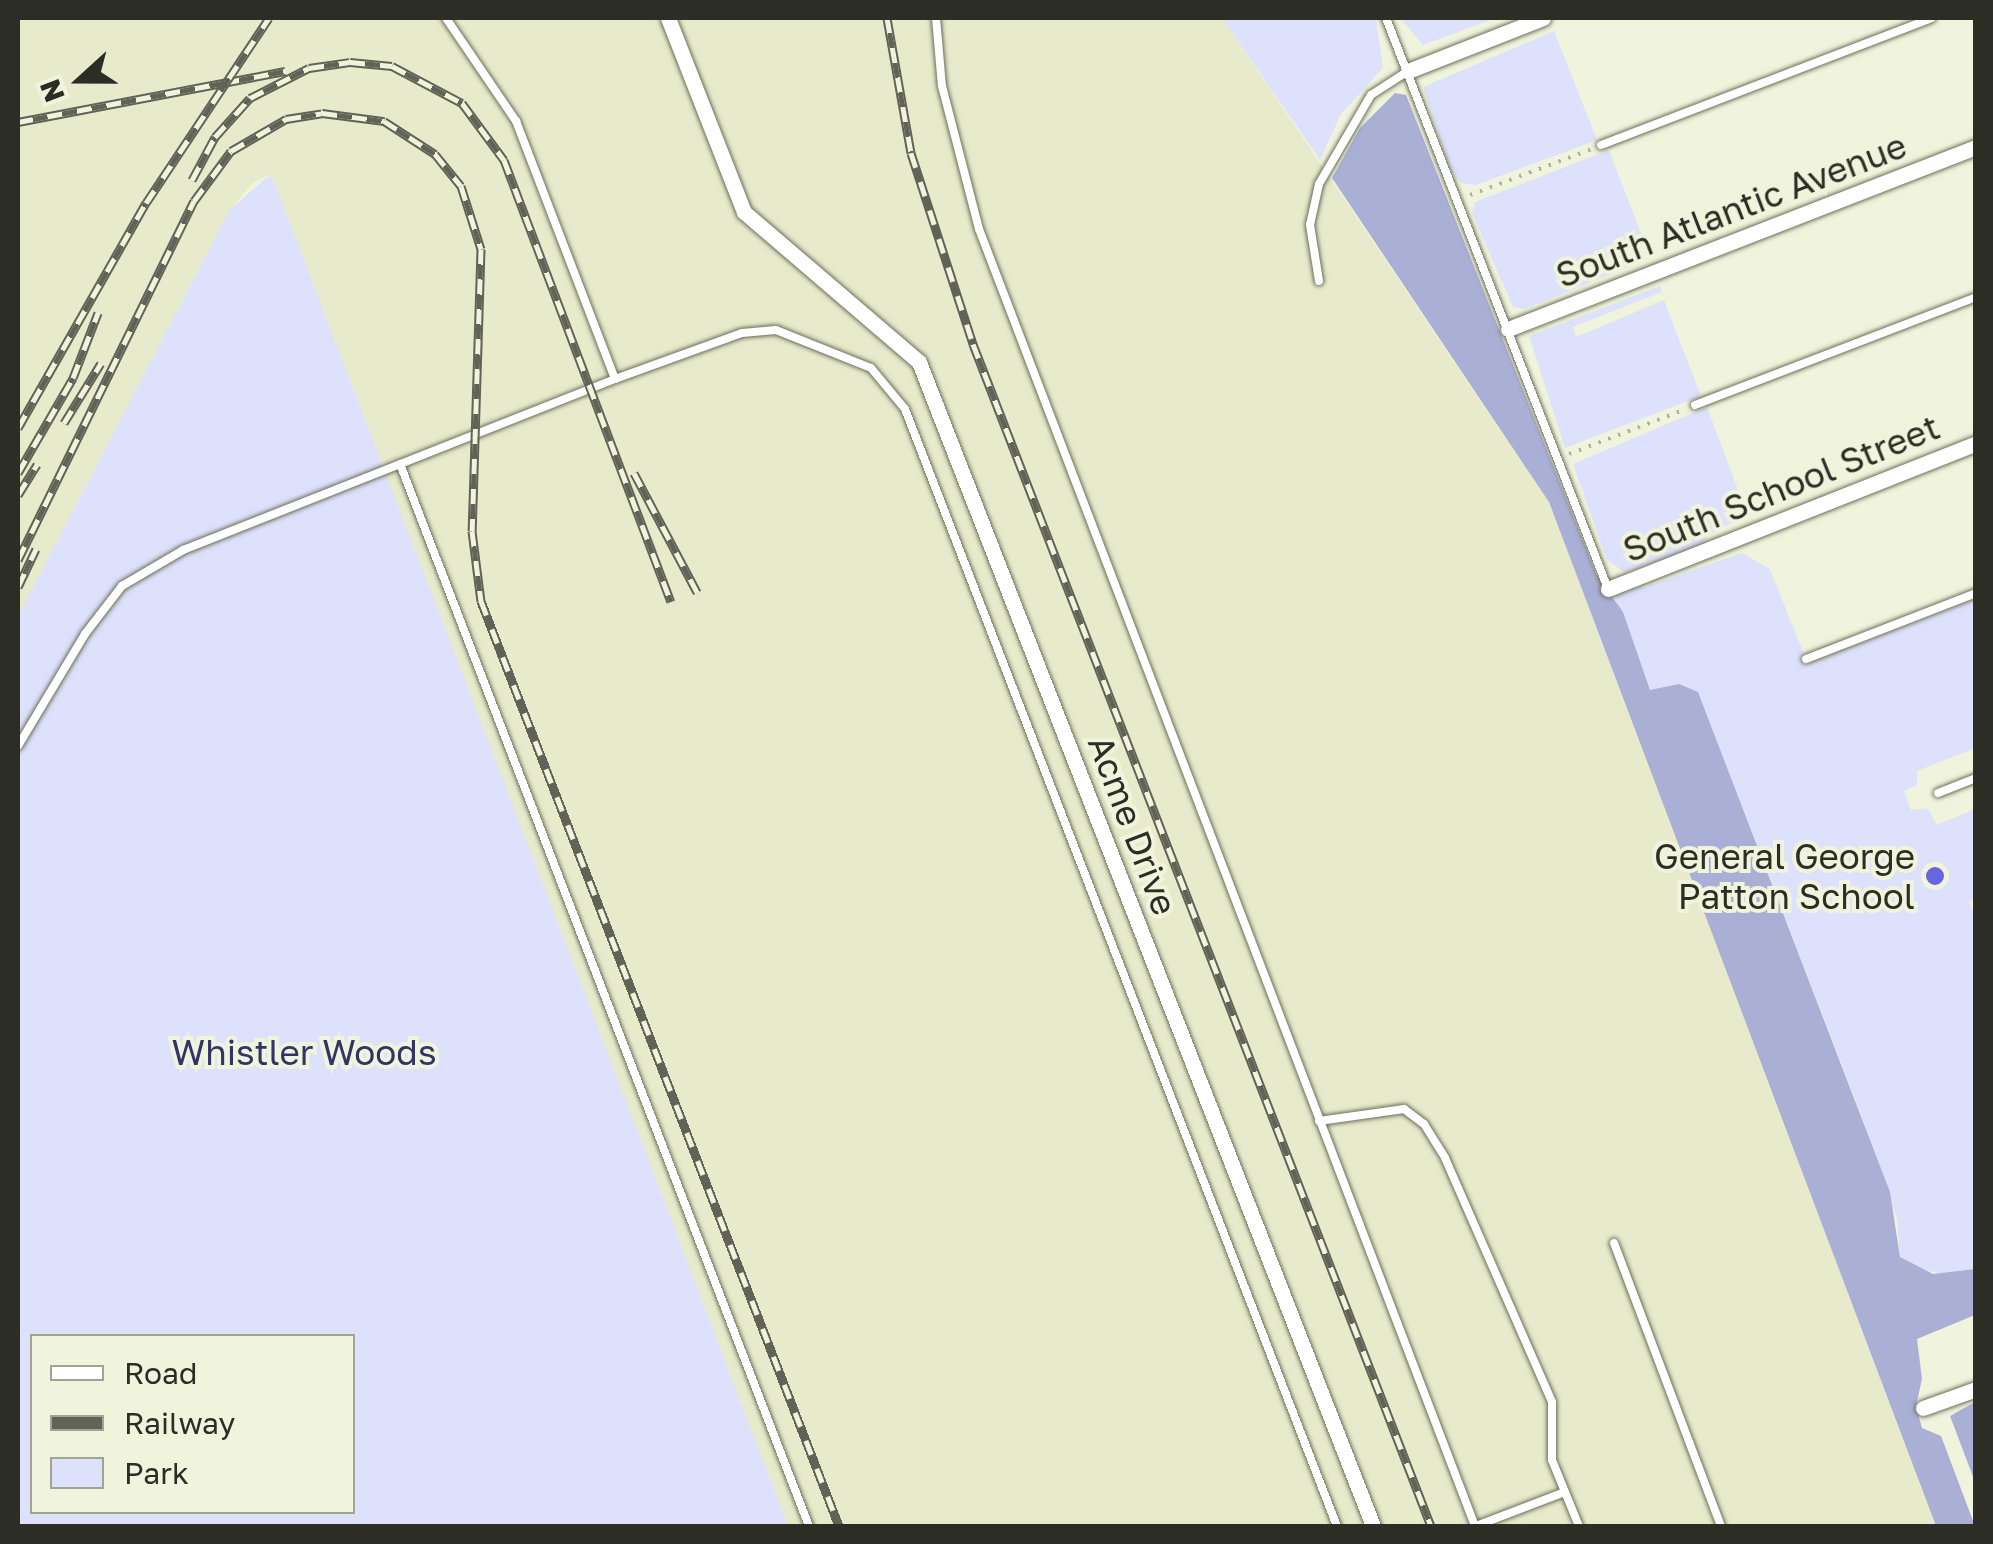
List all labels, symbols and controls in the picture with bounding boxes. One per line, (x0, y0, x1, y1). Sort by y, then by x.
north arrow (30, 30, 130, 130)
text: N (32, 75, 71, 107)
street label: South Atlantic Avenue (1550, 124, 1912, 296)
street label: South School Street (1617, 405, 1945, 571)
street label: Acme Drive (1080, 729, 1186, 921)
place label: General George Patton School (1654, 835, 1915, 917)
marker: General George Patton School (1924, 865, 1946, 887)
park label: Whistler Woods (172, 1031, 436, 1073)
legend (30, 1334, 355, 1514)
text: Road (124, 1355, 198, 1391)
text: Railway (124, 1405, 235, 1441)
text: Park (124, 1455, 189, 1491)

